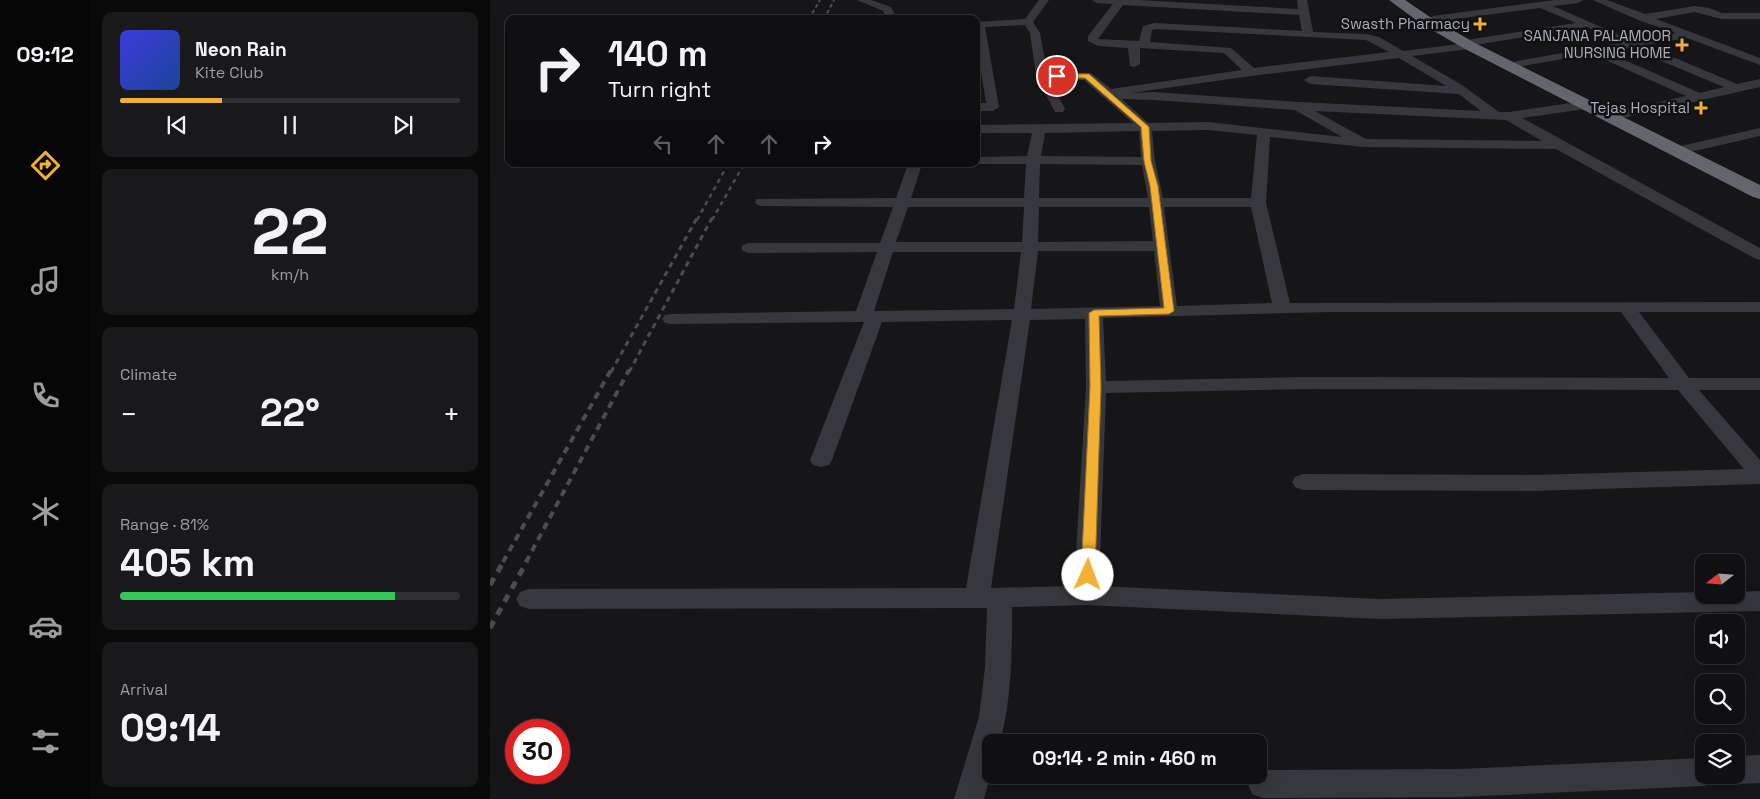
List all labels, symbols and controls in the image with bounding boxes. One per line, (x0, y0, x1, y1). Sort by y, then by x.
place label: Swasth Pharmacy (1341, 14, 1470, 33)
marker: Swasth Pharmacy (1474, 18, 1486, 30)
place label: SANJANA PALAMOOR NURSING HOME (1524, 26, 1671, 62)
text: 140 m (608, 32, 708, 76)
icon: right (525, 35, 590, 100)
text: Neon Rain (195, 37, 287, 62)
marker: SANJANA PALAMOOR NURSING HOME (1675, 38, 1689, 52)
text: 09:12 (16, 40, 74, 68)
pin (1036, 55, 1078, 97)
text: Kite Club (195, 62, 264, 83)
icon: arrive (1043, 62, 1071, 90)
text: Turn right (608, 75, 711, 103)
place label: Tejas Hospital (1590, 98, 1690, 117)
marker: Tejas Hospital (1694, 101, 1708, 115)
icon: previous (163, 111, 191, 139)
icon: pause (276, 111, 304, 139)
icon: next (389, 111, 417, 139)
icon: left (649, 130, 677, 158)
icon: ahead (702, 130, 730, 158)
icon: ahead (755, 130, 783, 158)
icon: right (808, 130, 836, 158)
icon: directions (28, 148, 63, 183)
text: 22 (251, 190, 329, 273)
icon: music (28, 263, 63, 298)
text: km/h (271, 264, 309, 285)
text: Climate (120, 364, 177, 385)
icon: phone (28, 378, 63, 413)
text: 22° (260, 389, 320, 437)
text: − (120, 396, 137, 432)
text: + (443, 396, 460, 432)
icon: climate (28, 494, 63, 529)
text: Range · 81% (120, 514, 209, 535)
text: 405 km (120, 539, 255, 587)
position arrow (1061, 548, 1113, 600)
north arrow (1695, 554, 1745, 604)
map controls (1695, 554, 1745, 784)
icon: car (28, 609, 63, 644)
button: sound (1695, 614, 1745, 664)
button: search (1695, 674, 1745, 724)
text: Arrival (120, 679, 168, 700)
text: 09:14 (120, 704, 221, 752)
speed limit sign: 30 (505, 719, 570, 784)
icon: filters (28, 724, 63, 759)
button: layers (1695, 734, 1745, 784)
text: 09:14 · 2 min · 460 m (1032, 746, 1217, 771)

